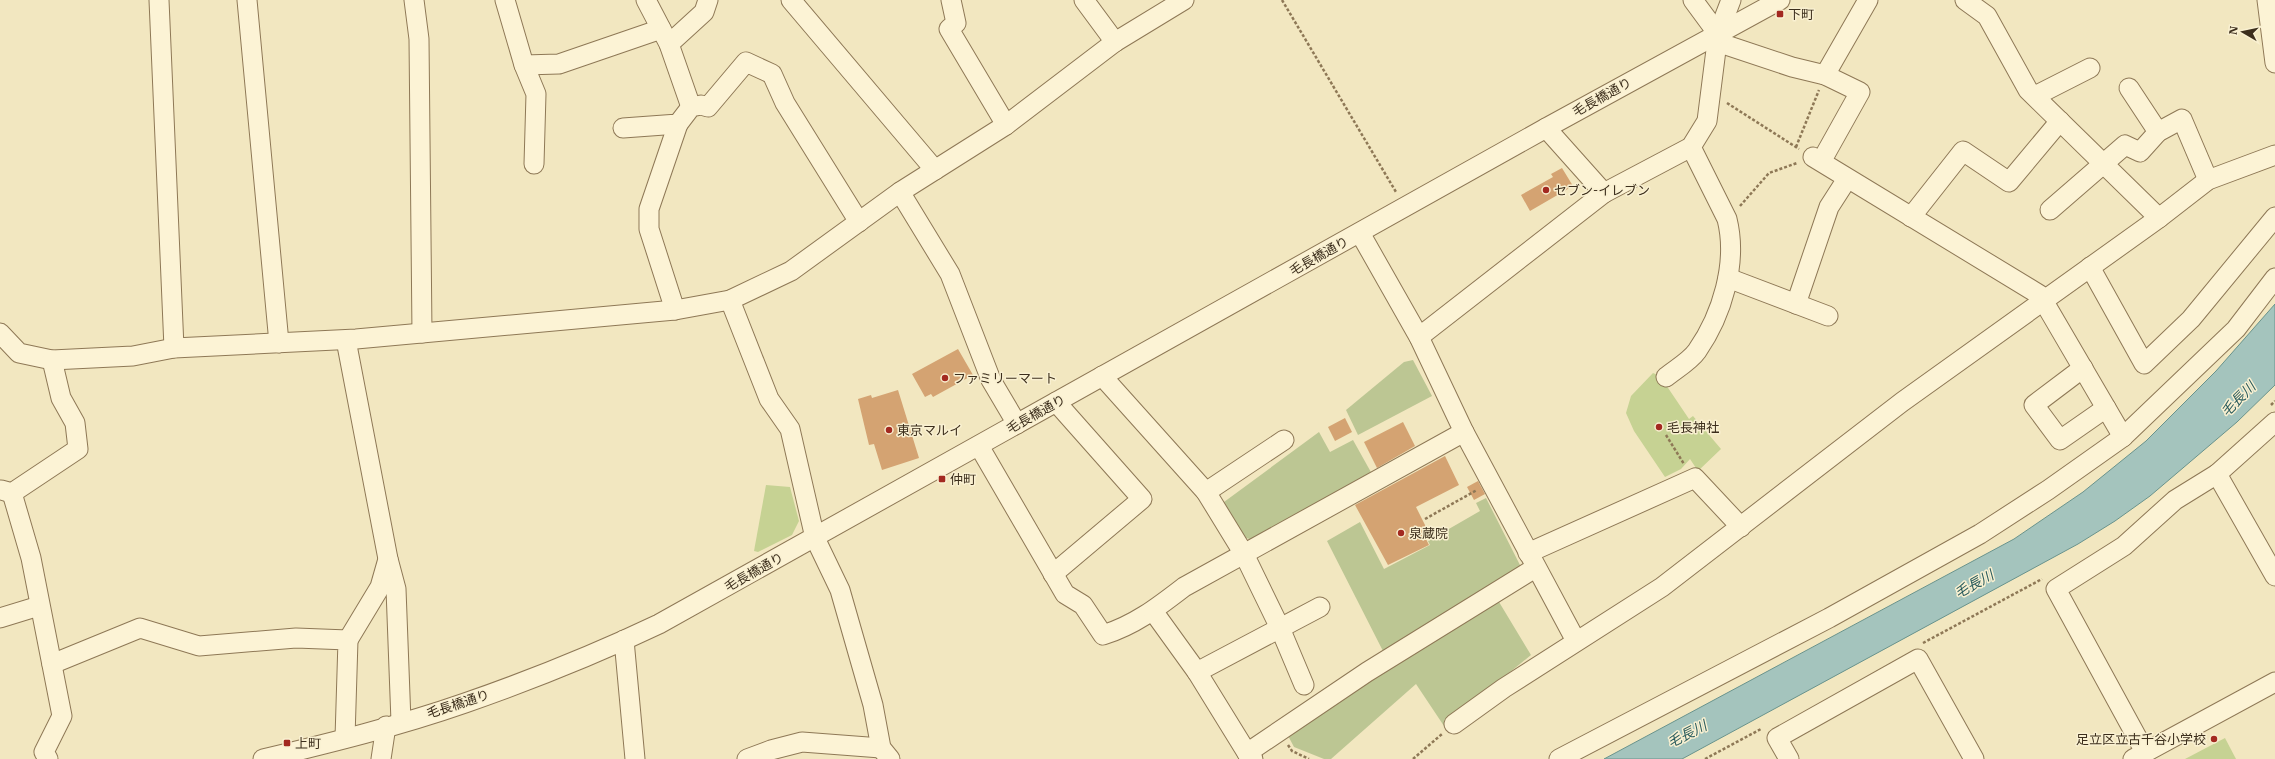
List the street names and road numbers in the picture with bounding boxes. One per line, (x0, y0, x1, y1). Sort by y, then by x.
street label: 毛長橋通り (1569, 74, 1635, 120)
street label: 毛長橋通り (1286, 233, 1352, 279)
street label: 毛長橋通り (1003, 391, 1069, 437)
street label: 毛長橋通り (721, 549, 787, 595)
street label: 毛長橋通り (424, 686, 492, 722)

